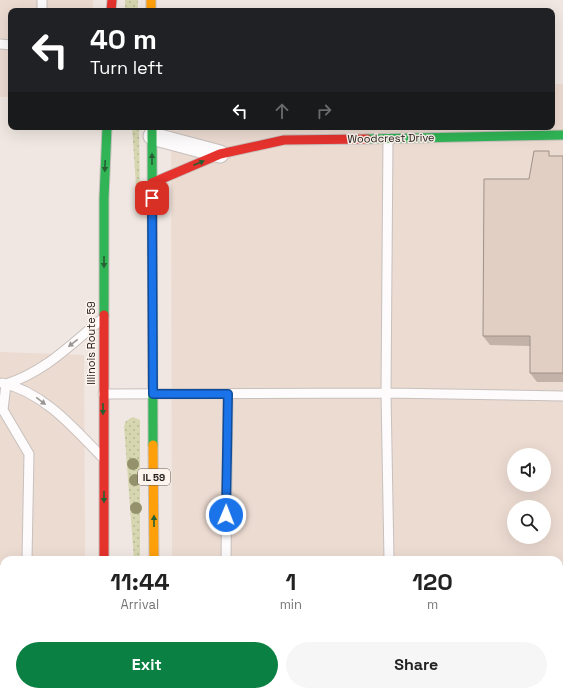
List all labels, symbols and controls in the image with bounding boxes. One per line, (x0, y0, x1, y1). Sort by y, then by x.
text: 40 m (90, 21, 157, 57)
icon: left (24, 24, 76, 76)
text: Turn left (90, 56, 163, 79)
icon: left (229, 100, 251, 122)
icon: ahead (271, 100, 293, 122)
icon: right (313, 100, 335, 122)
street label: Woodcrest Drive (347, 130, 435, 146)
one-way arrow (149, 152, 155, 165)
one-way arrow (102, 160, 109, 172)
one-way arrow (194, 160, 205, 166)
pin (135, 181, 169, 215)
icon: arrive (141, 187, 163, 209)
one-way arrow (101, 256, 107, 269)
street label: Illinois Route 59 (84, 301, 98, 385)
one-way arrow (67, 338, 78, 347)
one-way arrow (36, 397, 46, 405)
one-way arrow (100, 403, 106, 416)
map controls (507, 448, 551, 544)
button: sound (507, 448, 551, 492)
road number: IL 59 (138, 469, 170, 485)
one-way arrow (101, 491, 107, 504)
position arrow (205, 494, 247, 536)
button: search (507, 500, 551, 544)
one-way arrow (151, 514, 157, 527)
text: 11:44 (110, 566, 170, 597)
text: 1 (285, 566, 296, 597)
text: 120 (412, 566, 453, 597)
text: Arrival (121, 596, 159, 613)
text: min (280, 596, 302, 613)
text: m (427, 596, 438, 613)
button: Exit (16, 642, 278, 688)
button: Share (286, 642, 547, 688)

